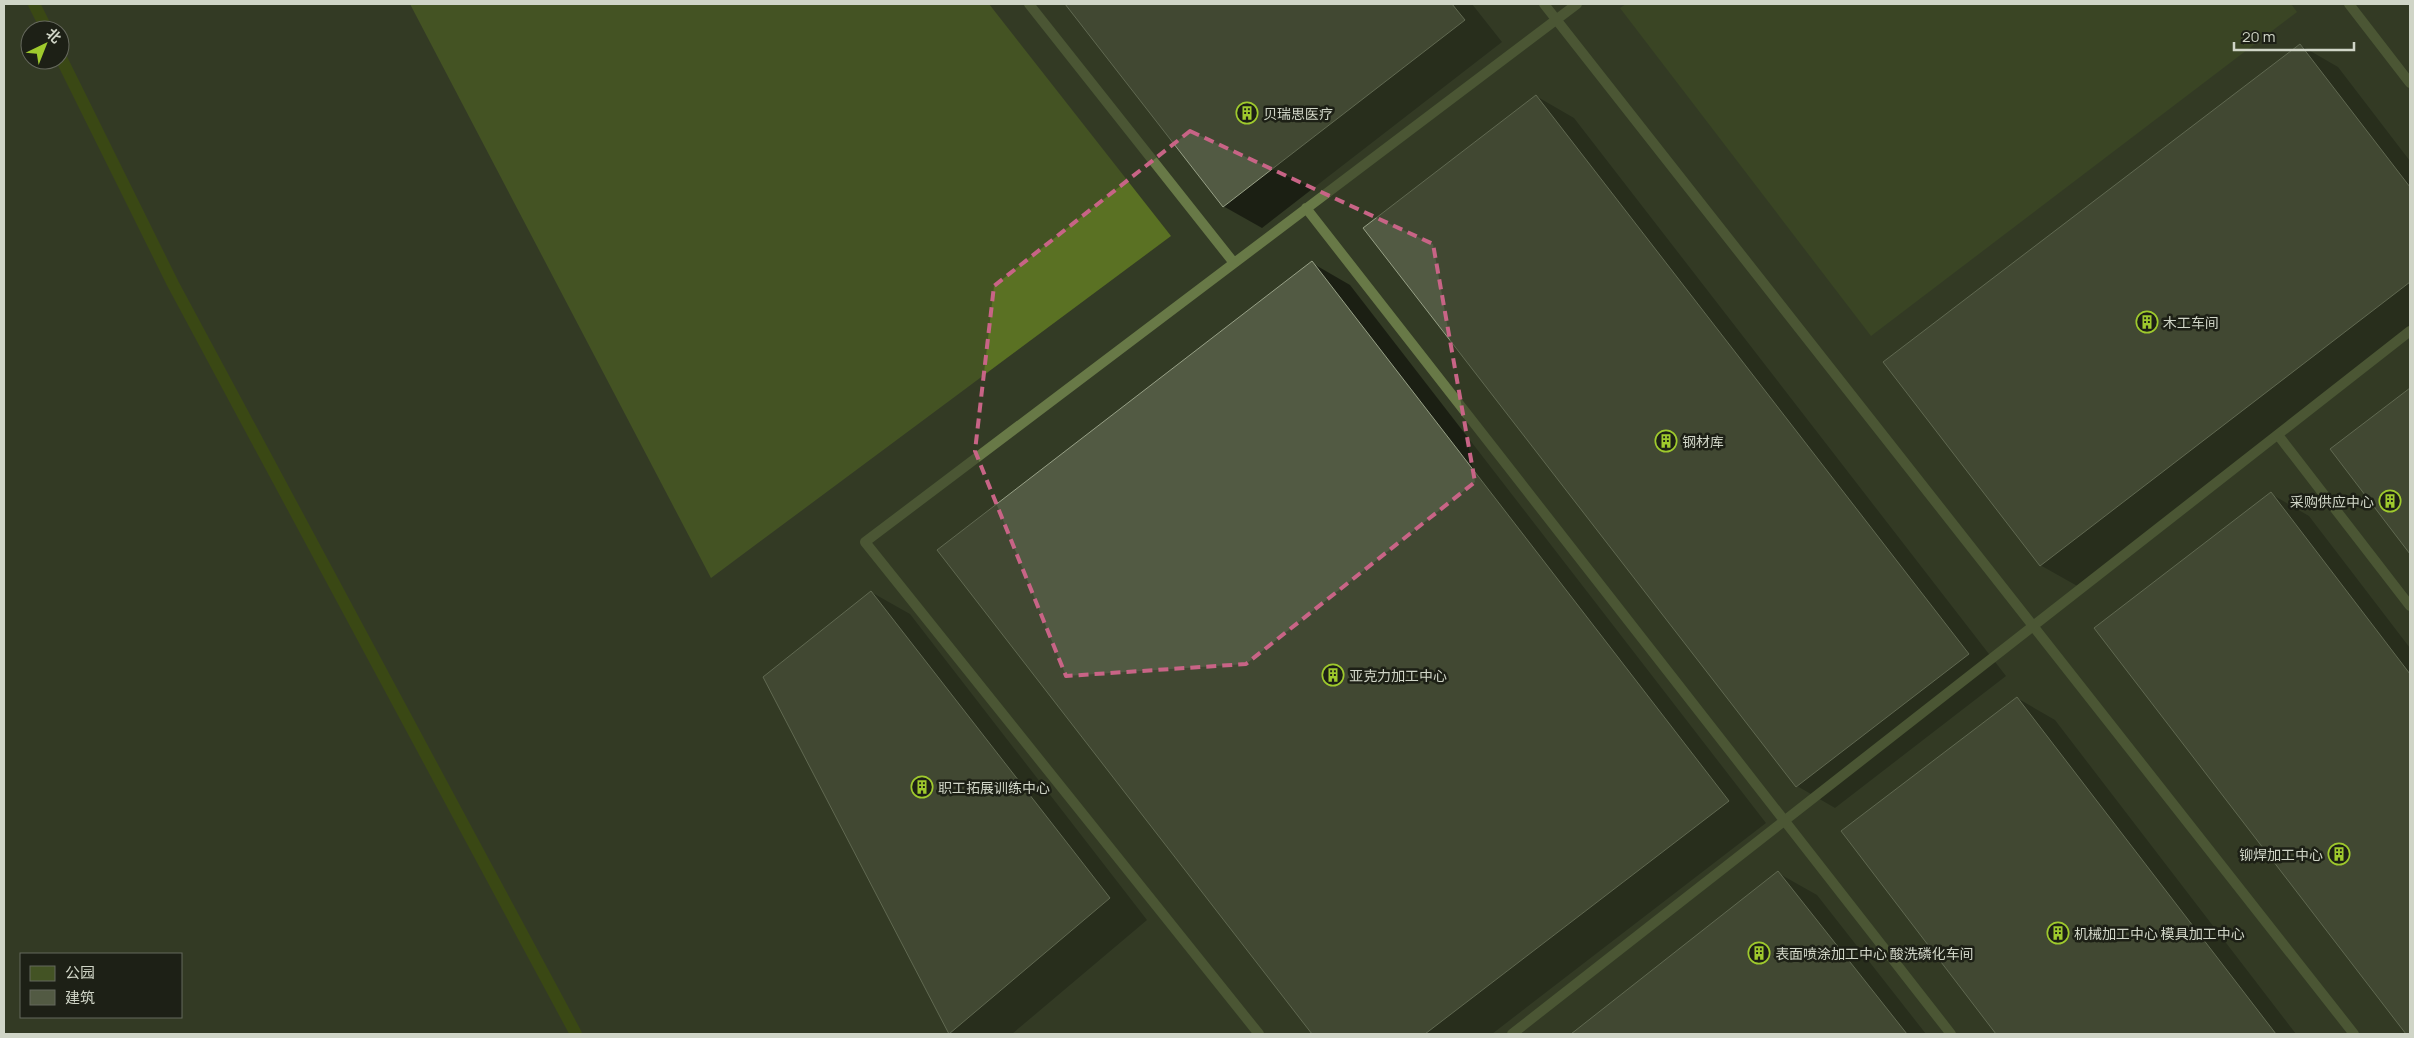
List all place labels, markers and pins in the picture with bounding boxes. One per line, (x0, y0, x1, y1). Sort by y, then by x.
building icon: 贝瑞思医疗 (1235, 101, 1259, 125)
place label: 贝瑞思医疗 (1263, 104, 1333, 123)
building icon: 木工车间 (2135, 310, 2159, 334)
place label: 木工车间 (2163, 313, 2219, 332)
building icon: 钢材库 (1654, 429, 1678, 453)
place label: 钢材库 (1682, 432, 1724, 451)
building icon: 采购供应中心 (2378, 489, 2402, 513)
place label: 采购供应中心 (2290, 492, 2374, 511)
building icon: 亚克力加工中心 (1321, 663, 1345, 687)
place label: 亚克力加工中心 (1349, 666, 1447, 685)
building icon: 职工拓展训练中心 (910, 775, 934, 799)
place label: 职工拓展训练中心 (938, 778, 1050, 797)
building icon: 铆焊加工中心 (2327, 842, 2351, 866)
place label: 铆焊加工中心 (2239, 845, 2323, 864)
building icon: 机械加工中心 模具加工中心 (2046, 921, 2070, 945)
place label: 机械加工中心 模具加工中心 (2074, 924, 2245, 943)
building icon: 表面喷涂加工中心 酸洗磷化车间 (1747, 941, 1771, 965)
place label: 表面喷涂加工中心 酸洗磷化车间 (1775, 944, 1974, 963)

